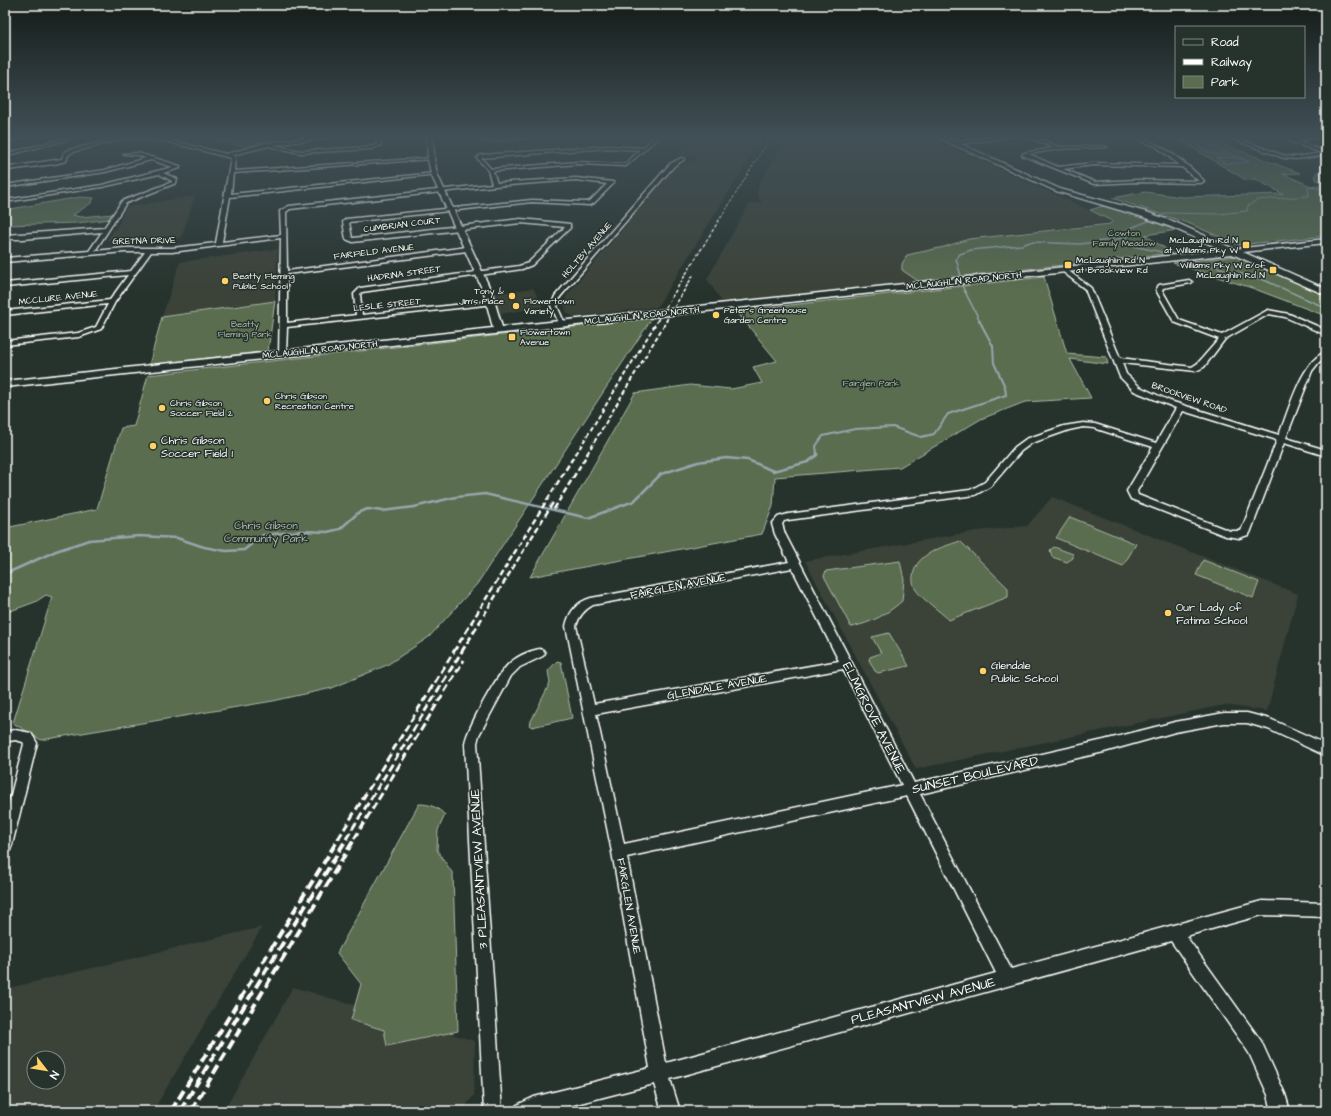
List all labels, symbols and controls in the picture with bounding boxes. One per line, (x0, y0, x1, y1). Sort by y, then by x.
legend (1175, 26, 1305, 98)
text: Road (1211, 34, 1239, 51)
text: Railway (1211, 54, 1252, 72)
text: Park (1211, 74, 1239, 91)
street label: CUMBRIAN COURT (363, 214, 442, 236)
street label: HOLTBY AVENUE (559, 218, 616, 281)
park label: Cowton Family Meadow (1093, 227, 1155, 250)
street label: GRETNA DRIVE (112, 234, 176, 248)
place label: McLaughlin Rd N at Williams Pky W (1164, 234, 1239, 257)
marker: McLaughlin Rd N at Williams Pky W (1241, 240, 1251, 250)
street label: FAIRFIELD AVENUE (333, 241, 416, 263)
place label: McLaughlin Rd N at Brookview Rd (1076, 254, 1148, 277)
place label: Williams Pky W e/of McLaughlin Rd N (1180, 259, 1266, 282)
marker: McLaughlin Rd N at Brookview Rd (1063, 260, 1073, 270)
street label: HADRINA STREET (366, 262, 442, 286)
marker: Williams Pky W e/of McLaughlin Rd N (1268, 265, 1278, 275)
street label: MCLAUGHLIN ROAD NORTH (906, 268, 1023, 294)
place label: Beatty Fleming Public School (233, 270, 295, 293)
marker: Beatty Fleming Public School (220, 276, 230, 286)
place label: Tony & Jim's Place (459, 285, 504, 308)
street label: MCCLURE AVENUE (18, 287, 99, 309)
marker: Tony & Jim's Place (507, 291, 517, 301)
street label: LESLIE STREET (353, 295, 422, 315)
place label: Flowertown Variety (524, 295, 575, 318)
marker: Flowertown Variety (511, 301, 521, 311)
street label: MCLAUGHLIN ROAD NORTH (584, 303, 701, 329)
place label: Peter's Greenhouse Garden Centre (724, 304, 807, 327)
marker: Peter's Greenhouse Garden Centre (711, 310, 721, 320)
park label: Beatty Fleming Park (218, 318, 273, 341)
place label: Flowertown Avenue (520, 326, 571, 349)
marker: Flowertown Avenue (507, 332, 517, 342)
street label: MCLAUGHLIN ROAD NORTH (262, 337, 379, 363)
park label: Fairglen Park (843, 377, 900, 390)
street label: BROOKVIEW ROAD (1150, 379, 1229, 417)
place label: Chris Gibson Recreation Centre (275, 390, 354, 413)
marker: Chris Gibson Recreation Centre (262, 396, 272, 406)
place label: Chris Gibson Soccer Field 2 (170, 397, 234, 420)
marker: Chris Gibson Soccer Field 2 (157, 403, 167, 413)
place label: Chris Gibson Soccer Field 1 (161, 433, 234, 461)
marker: Chris Gibson Soccer Field 1 (148, 441, 158, 451)
park label: Chris Gibson Community Park (224, 518, 308, 547)
street label: FAIRGLEN AVENUE (629, 569, 728, 603)
place label: Our Lady of Fatima School (1176, 600, 1248, 628)
marker: Our Lady of Fatima School (1163, 608, 1173, 618)
place label: Glendale Public School (991, 658, 1058, 686)
street label: ELMGROVE AVENUE (838, 659, 910, 777)
marker: Glendale Public School (978, 666, 988, 676)
street label: GLENDALE AVENUE (666, 671, 769, 703)
street label: SUNSET BOULEVARD (910, 752, 1041, 798)
street label: 3 PLEASANTVIEW AVENUE (466, 788, 492, 950)
street label: FAIRGLEN AVENUE (613, 857, 645, 956)
street label: PLEASANTVIEW AVENUE (849, 973, 997, 1029)
north arrow (26, 1050, 66, 1090)
text: N (46, 1068, 62, 1082)

